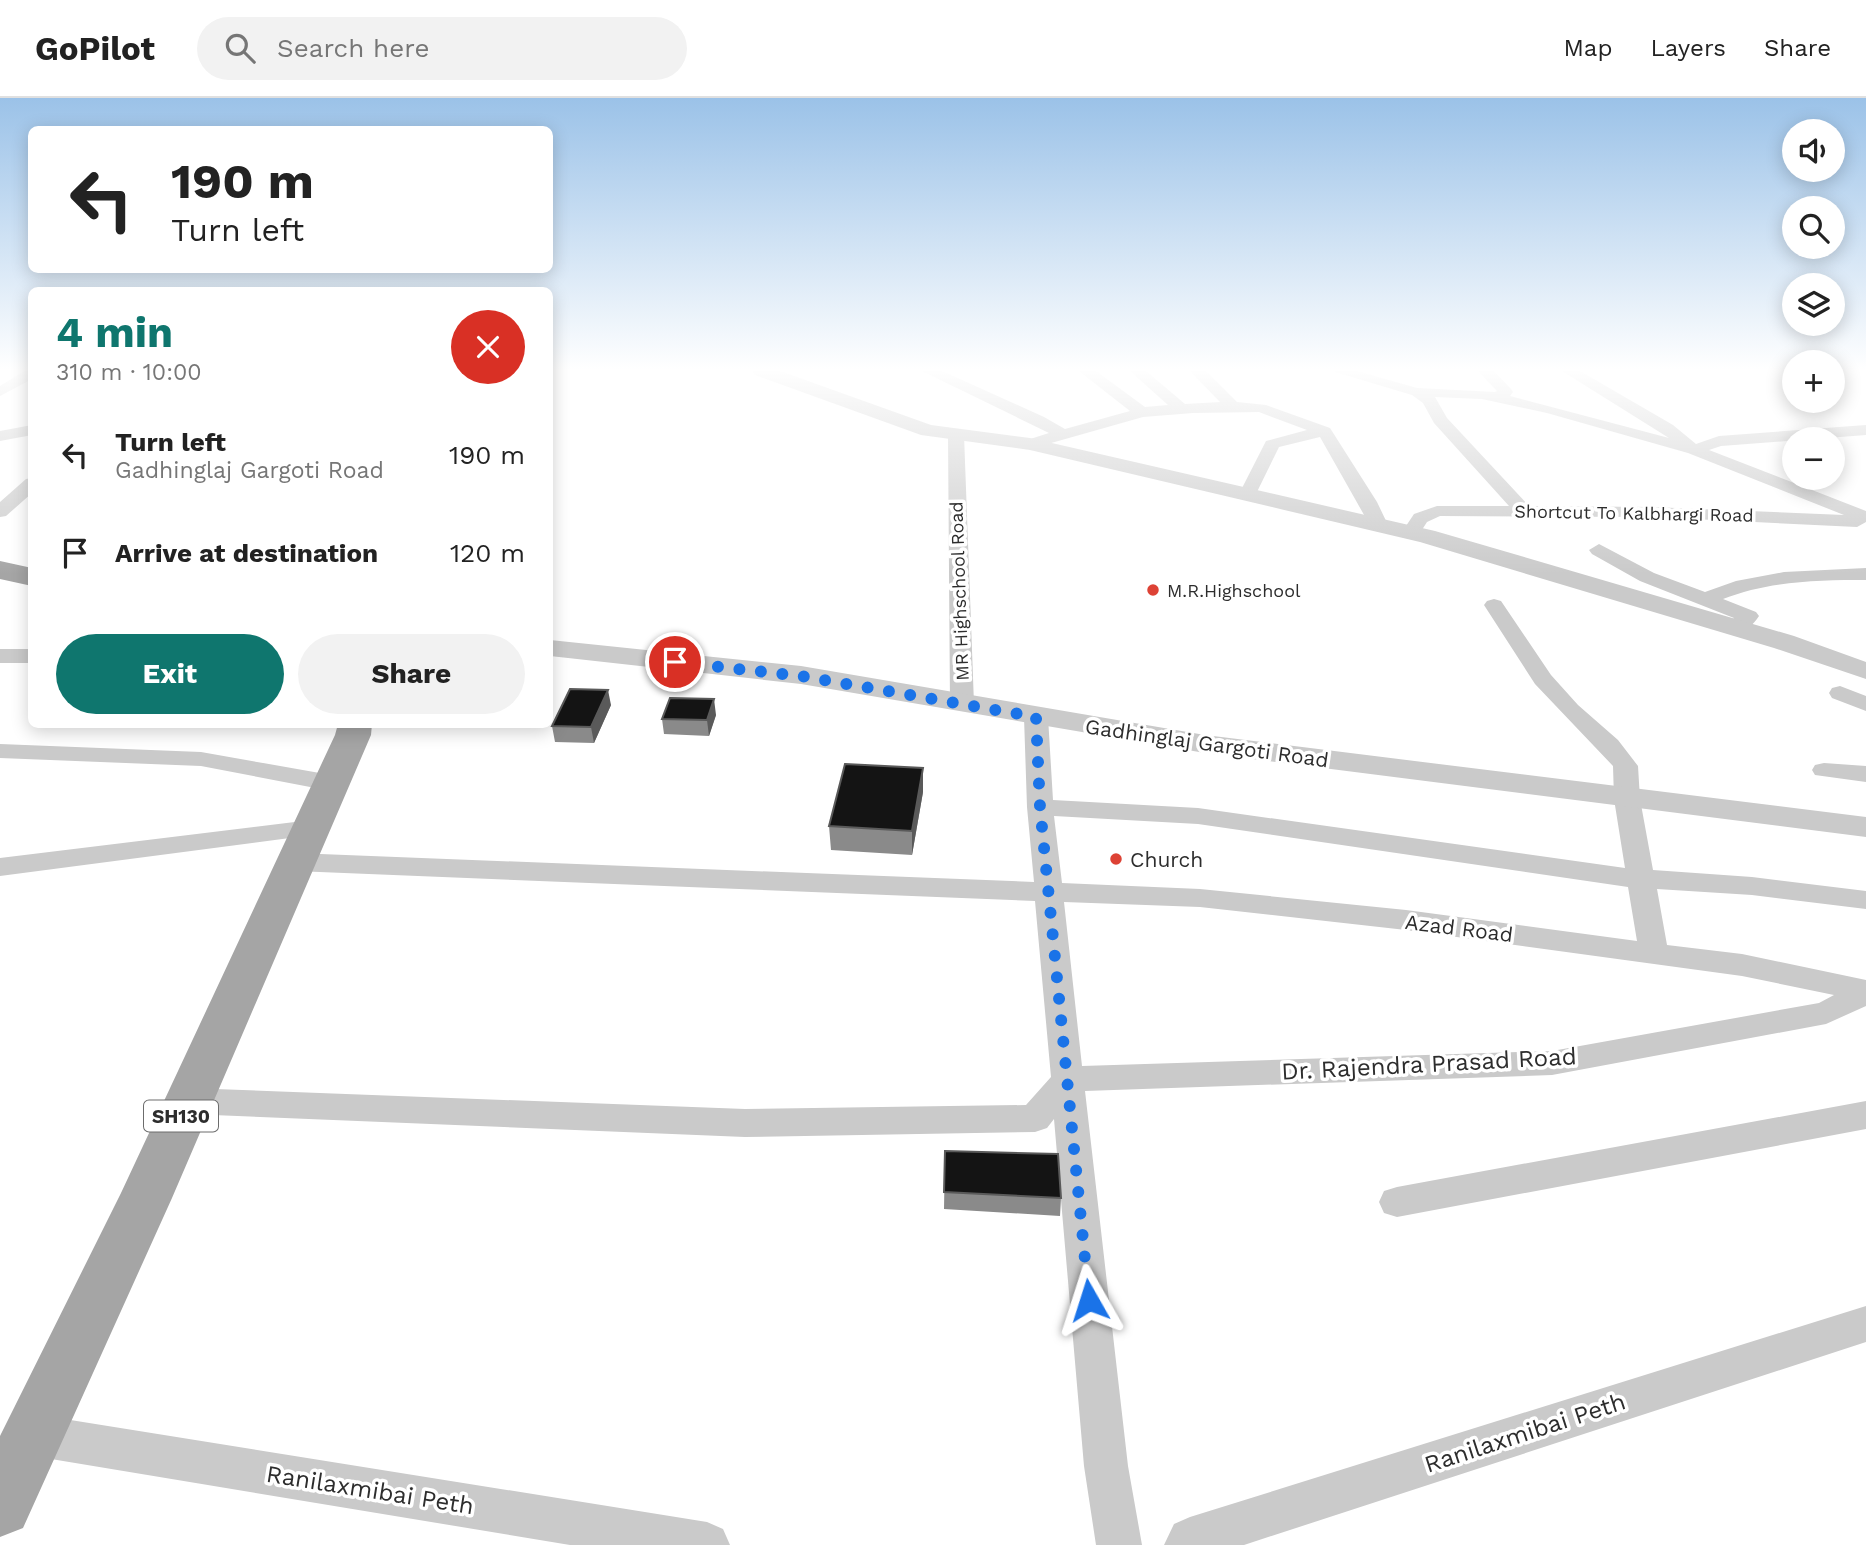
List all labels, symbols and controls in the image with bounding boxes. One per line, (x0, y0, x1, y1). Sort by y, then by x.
search box (197, 17, 687, 80)
text: GoPilot (35, 29, 155, 68)
icon: search (221, 29, 259, 67)
text: Search here (277, 33, 429, 63)
text: Map (1564, 34, 1612, 62)
text: Layers (1650, 34, 1726, 62)
text: Share (1764, 34, 1831, 62)
map controls (1782, 119, 1845, 490)
button: sound (1782, 119, 1845, 182)
text: 190 m (171, 152, 314, 210)
icon: left (56, 154, 147, 245)
button: search (1782, 196, 1845, 259)
text: Turn left (171, 211, 304, 249)
button: layers (1782, 273, 1845, 336)
text: 4 min (56, 308, 173, 357)
button: close (451, 310, 525, 384)
button: + (1782, 350, 1845, 413)
text: 310 m · 10:00 (56, 359, 202, 386)
text: Turn left (115, 427, 226, 457)
button: − (1782, 427, 1845, 490)
icon: left (56, 436, 94, 474)
text: 190 m (449, 440, 525, 470)
text: Gadhinglaj Gargoti Road (115, 457, 384, 484)
street label: Shortcut To Kalbhargi Road (1514, 500, 1754, 526)
street label: MR Highschool Road (945, 501, 973, 681)
icon: arrive (56, 534, 94, 572)
text: Arrive at destination (115, 538, 378, 568)
text: 120 m (450, 538, 525, 568)
place label: M.R.Highschool (1167, 580, 1301, 601)
marker: M.R.Highschool (1145, 582, 1161, 598)
pin (645, 632, 705, 692)
button: Exit (56, 634, 284, 714)
button: Share (298, 634, 525, 714)
icon: arrive (656, 643, 694, 681)
street label: Gadhinglaj Gargoti Road (1084, 714, 1330, 772)
place label: Church (1130, 847, 1203, 872)
marker: Church (1108, 851, 1124, 867)
street label: Azad Road (1404, 909, 1514, 947)
street label: Dr. Rajendra Prasad Road (1281, 1042, 1577, 1086)
road number: SH130 (144, 1100, 218, 1132)
position arrow (1052, 1263, 1126, 1337)
street label: Ranilaxmibai Peth (1421, 1387, 1629, 1479)
street label: Ranilaxmibai Peth (264, 1460, 476, 1520)

